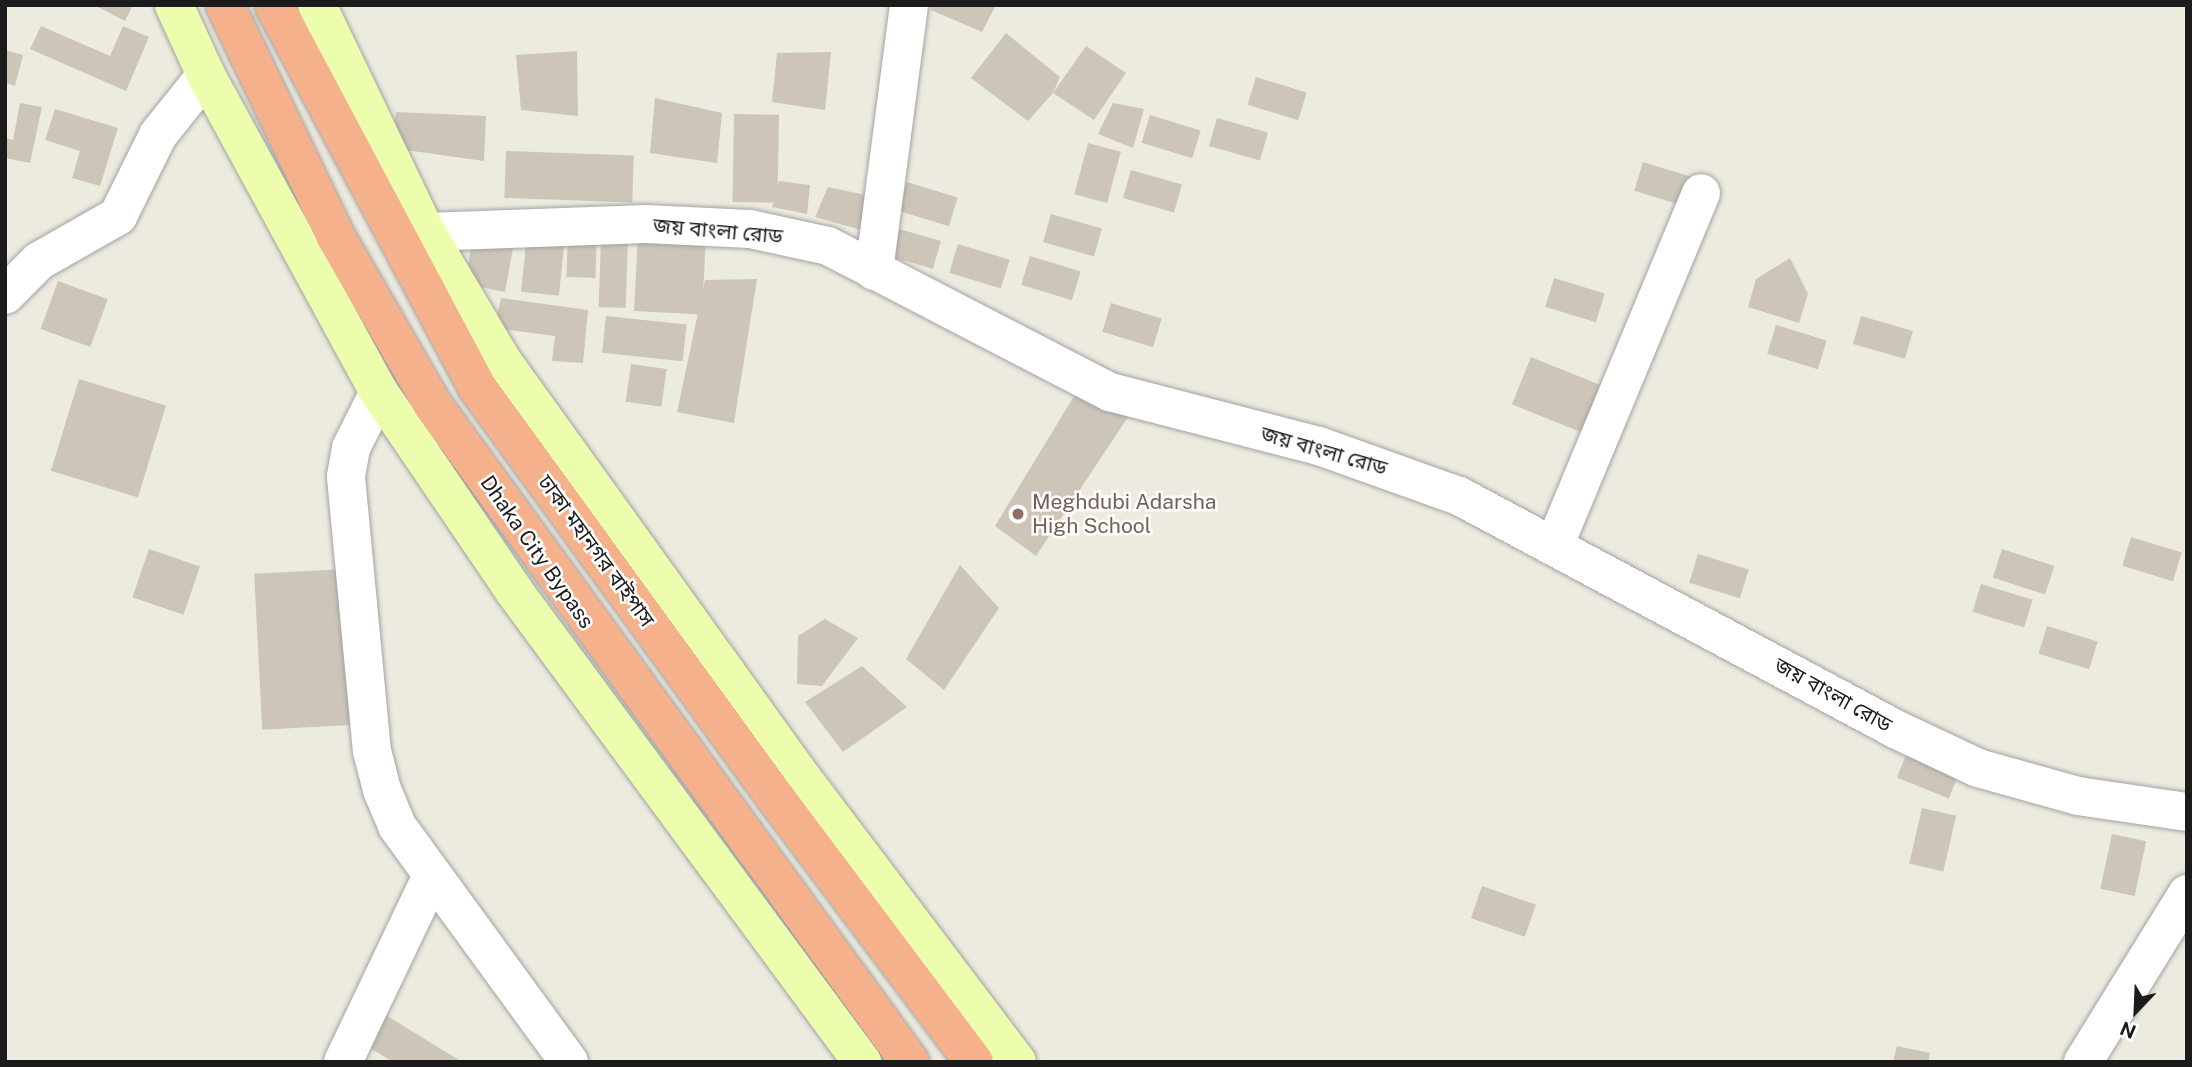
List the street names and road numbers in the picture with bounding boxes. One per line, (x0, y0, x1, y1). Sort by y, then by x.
street label: জয় বাংলা রোড (652, 213, 784, 249)
street label: জয় বাংলা রোড (1258, 421, 1390, 481)
street label: ঢাকা মহানগর বাইপাস (533, 470, 659, 632)
street label: Dhaka City Bypass (475, 471, 599, 633)
street label: জয় বাংলা রোড (1770, 652, 1896, 738)

